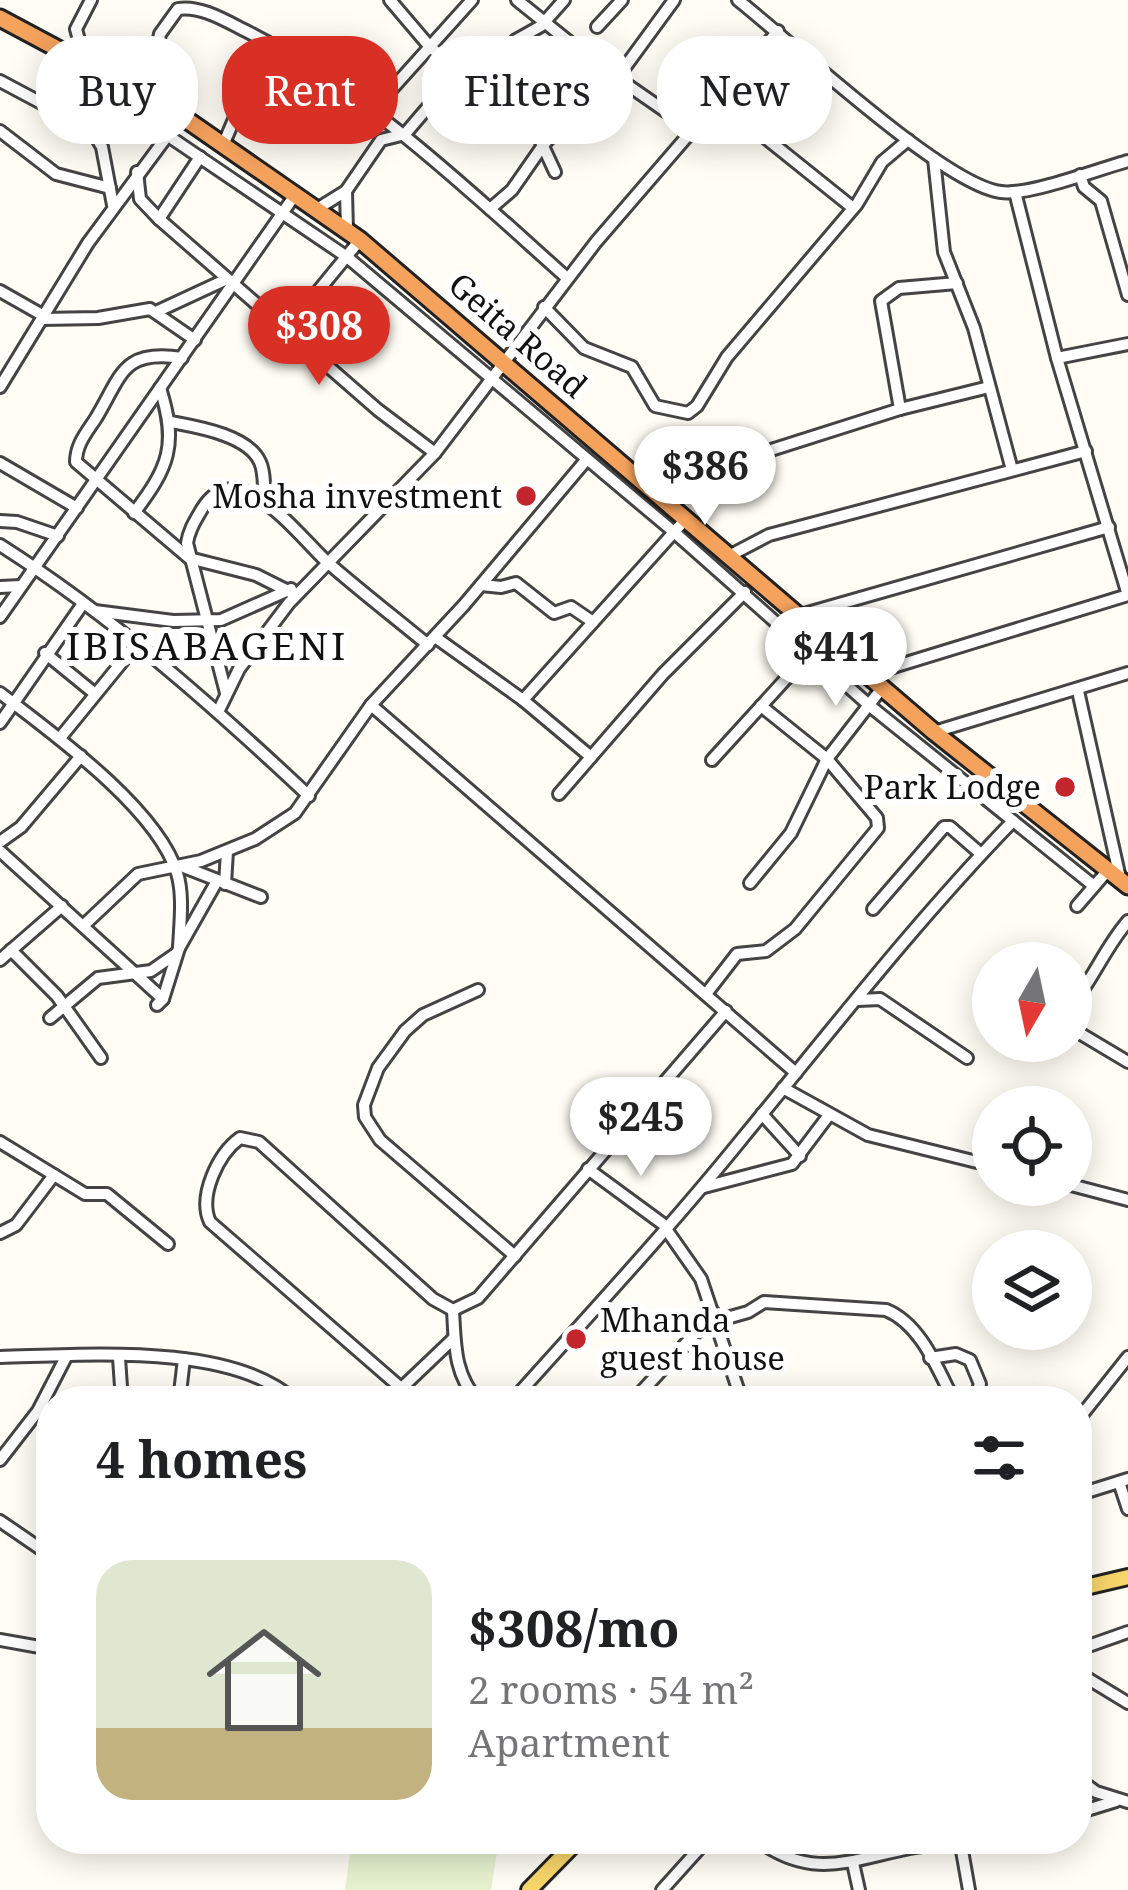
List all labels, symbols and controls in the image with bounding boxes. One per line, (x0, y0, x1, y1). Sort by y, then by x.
chip: Buy (36, 36, 198, 144)
chip: Rent (222, 36, 398, 144)
chip: Filters (422, 36, 633, 144)
chip: New (657, 36, 832, 144)
street label: Geita Road (439, 262, 597, 407)
pin: $308 (248, 286, 390, 388)
text: $308 (275, 298, 363, 351)
pin: $386 (634, 426, 776, 528)
text: $386 (661, 438, 749, 491)
place label: Mosha investment (212, 473, 502, 518)
marker: Mosha investment (513, 483, 539, 509)
pin: $441 (765, 607, 907, 709)
district label: IBISABAGENI (66, 618, 348, 671)
text: $441 (792, 619, 880, 672)
place label: Park Lodge (864, 764, 1041, 809)
marker: Park Lodge (1052, 774, 1078, 800)
north arrow (972, 942, 1092, 1062)
map controls (972, 942, 1092, 1350)
pin: $245 (570, 1077, 712, 1179)
button: locate (972, 1086, 1092, 1206)
text: $245 (597, 1089, 685, 1142)
button: layers (972, 1230, 1092, 1350)
place label: Mhanda guest house (600, 1297, 785, 1380)
marker: Mhanda guest house (563, 1326, 589, 1352)
text: 4 homes (96, 1423, 307, 1493)
icon: filters (966, 1425, 1032, 1491)
text: $308/mo (468, 1592, 680, 1662)
icon: home (192, 1608, 336, 1752)
text: 2 rooms · 54 m² (468, 1662, 754, 1715)
text: Apartment (468, 1715, 670, 1768)

